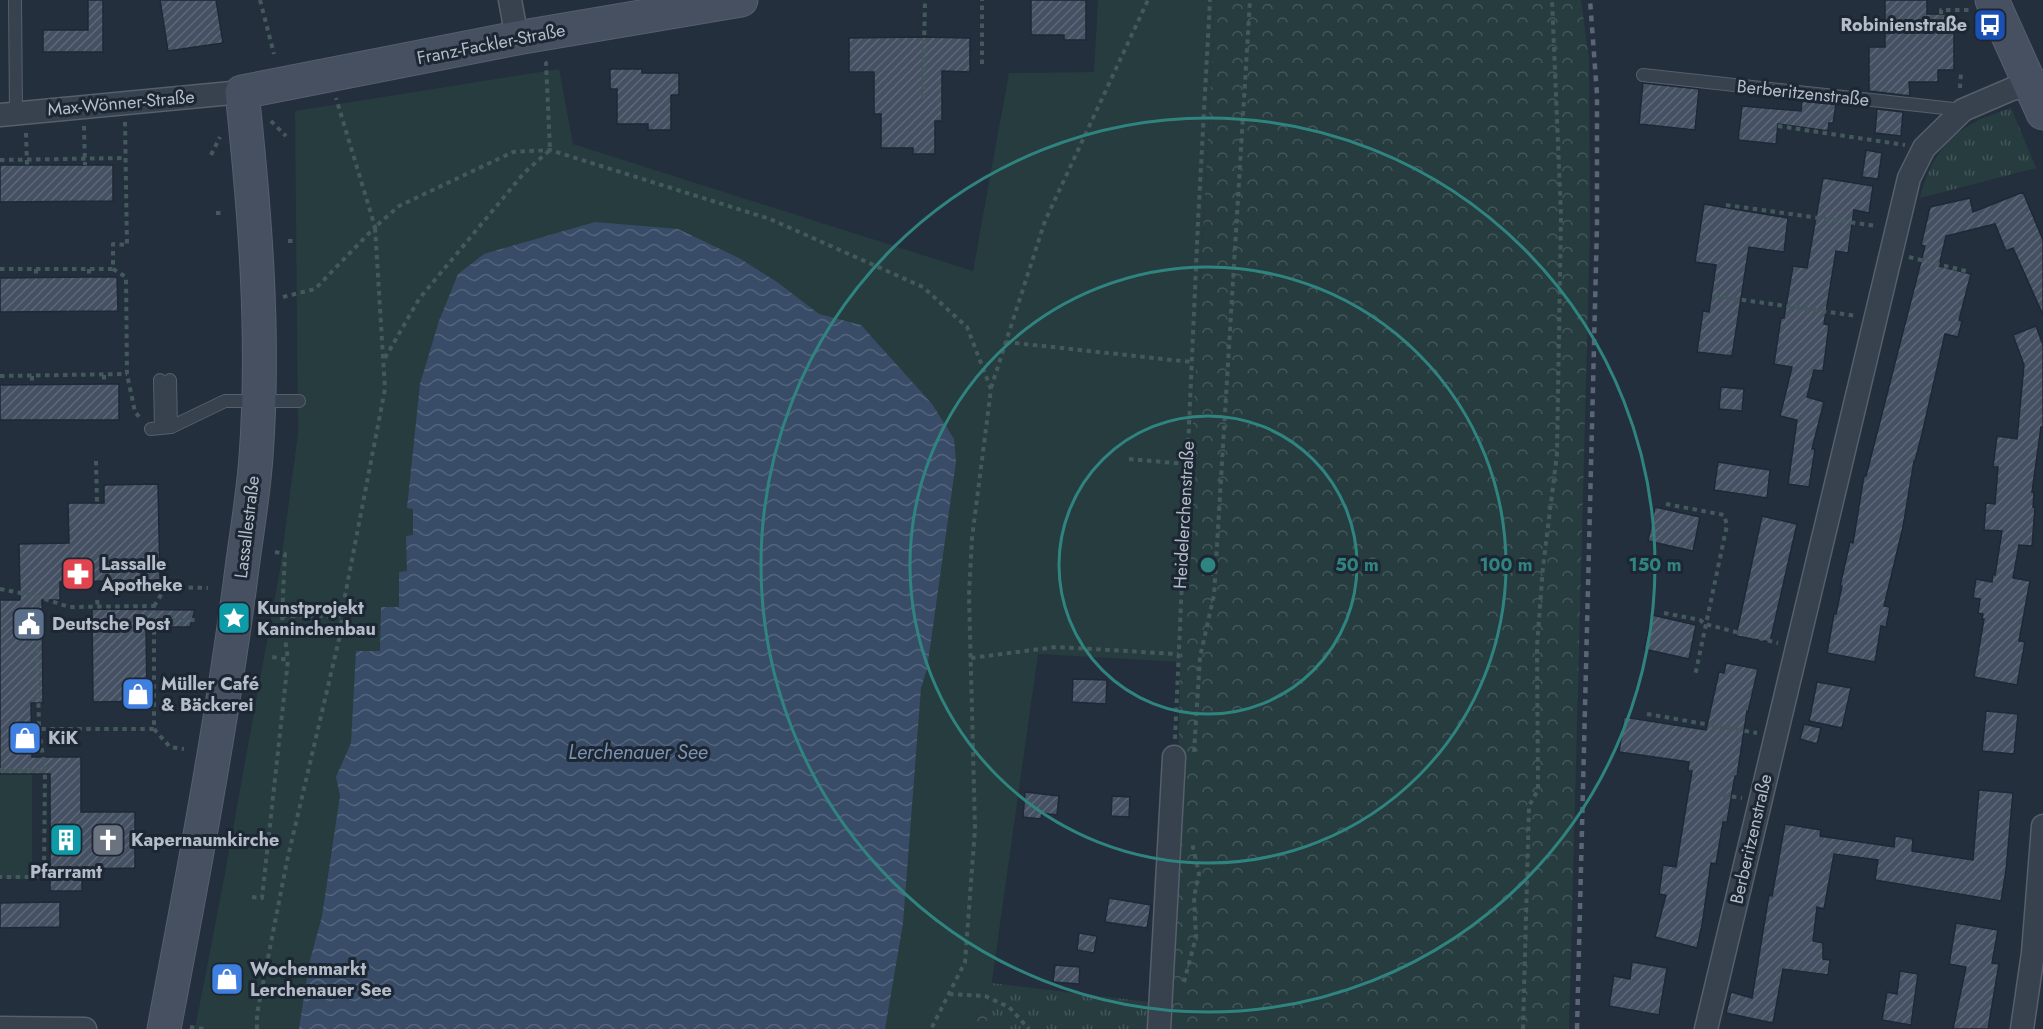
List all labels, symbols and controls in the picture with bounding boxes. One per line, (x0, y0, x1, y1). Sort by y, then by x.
bus stop icon: Robinienstraße (1972, 7, 2008, 43)
place label: Robinienstraße (1840, 12, 1967, 38)
street label: Franz-Fackler-Straße (415, 17, 567, 71)
street label: Berberitzenstraße (1736, 73, 1870, 113)
street label: Max-Wönner-Straße (46, 84, 196, 122)
street label: Heidelerchenstraße (1167, 440, 1201, 590)
street label: Lassallestraße (228, 474, 266, 580)
place label: Lassalle Apotheke (100, 551, 183, 598)
text: 50 m (1335, 552, 1379, 578)
text: 100 m (1479, 552, 1533, 578)
text: 150 m (1629, 552, 1681, 578)
centre of rings (1198, 555, 1218, 575)
pharmacy icon: Lassalle Apotheke (60, 556, 96, 592)
place label: Kunstprojekt Kaninchenbau (257, 595, 376, 642)
place icon: Kunstprojekt Kaninchenbau (216, 600, 252, 636)
public building icon: Deutsche Post (11, 606, 47, 642)
place label: Deutsche Post (52, 611, 170, 637)
place label: Müller Café & Bäckerei (161, 671, 259, 718)
shop icon: Müller Café & Bäckerei (120, 676, 156, 712)
shop icon: KiK (7, 720, 43, 756)
place label: KiK (48, 725, 79, 751)
water label: Lerchenauer See (568, 738, 708, 767)
street label: Berberitzenstraße (1723, 771, 1779, 907)
building icon: Pfarramt (48, 822, 84, 858)
church icon: Kapernaumkirche (90, 822, 126, 858)
place label: Kapernaumkirche (131, 827, 279, 853)
place label: Pfarramt (30, 859, 102, 885)
place label: Wochenmarkt Lerchenauer See (250, 956, 392, 1003)
shop icon: Wochenmarkt Lerchenauer See (209, 961, 245, 997)

